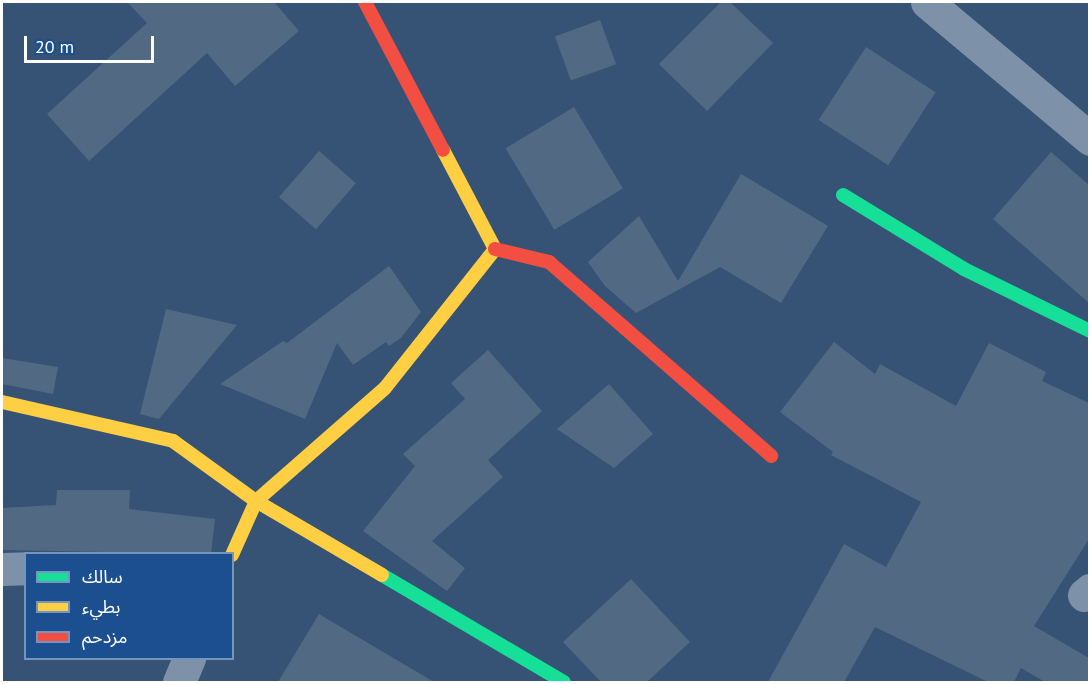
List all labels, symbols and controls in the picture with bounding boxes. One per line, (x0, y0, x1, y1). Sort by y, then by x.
scale bar (27, 24, 158, 62)
text: 20 m (35, 35, 74, 58)
legend (24, 552, 234, 660)
text: سالك (82, 565, 123, 588)
text: بطيء (82, 595, 120, 618)
text: مزدحم (82, 625, 127, 648)

